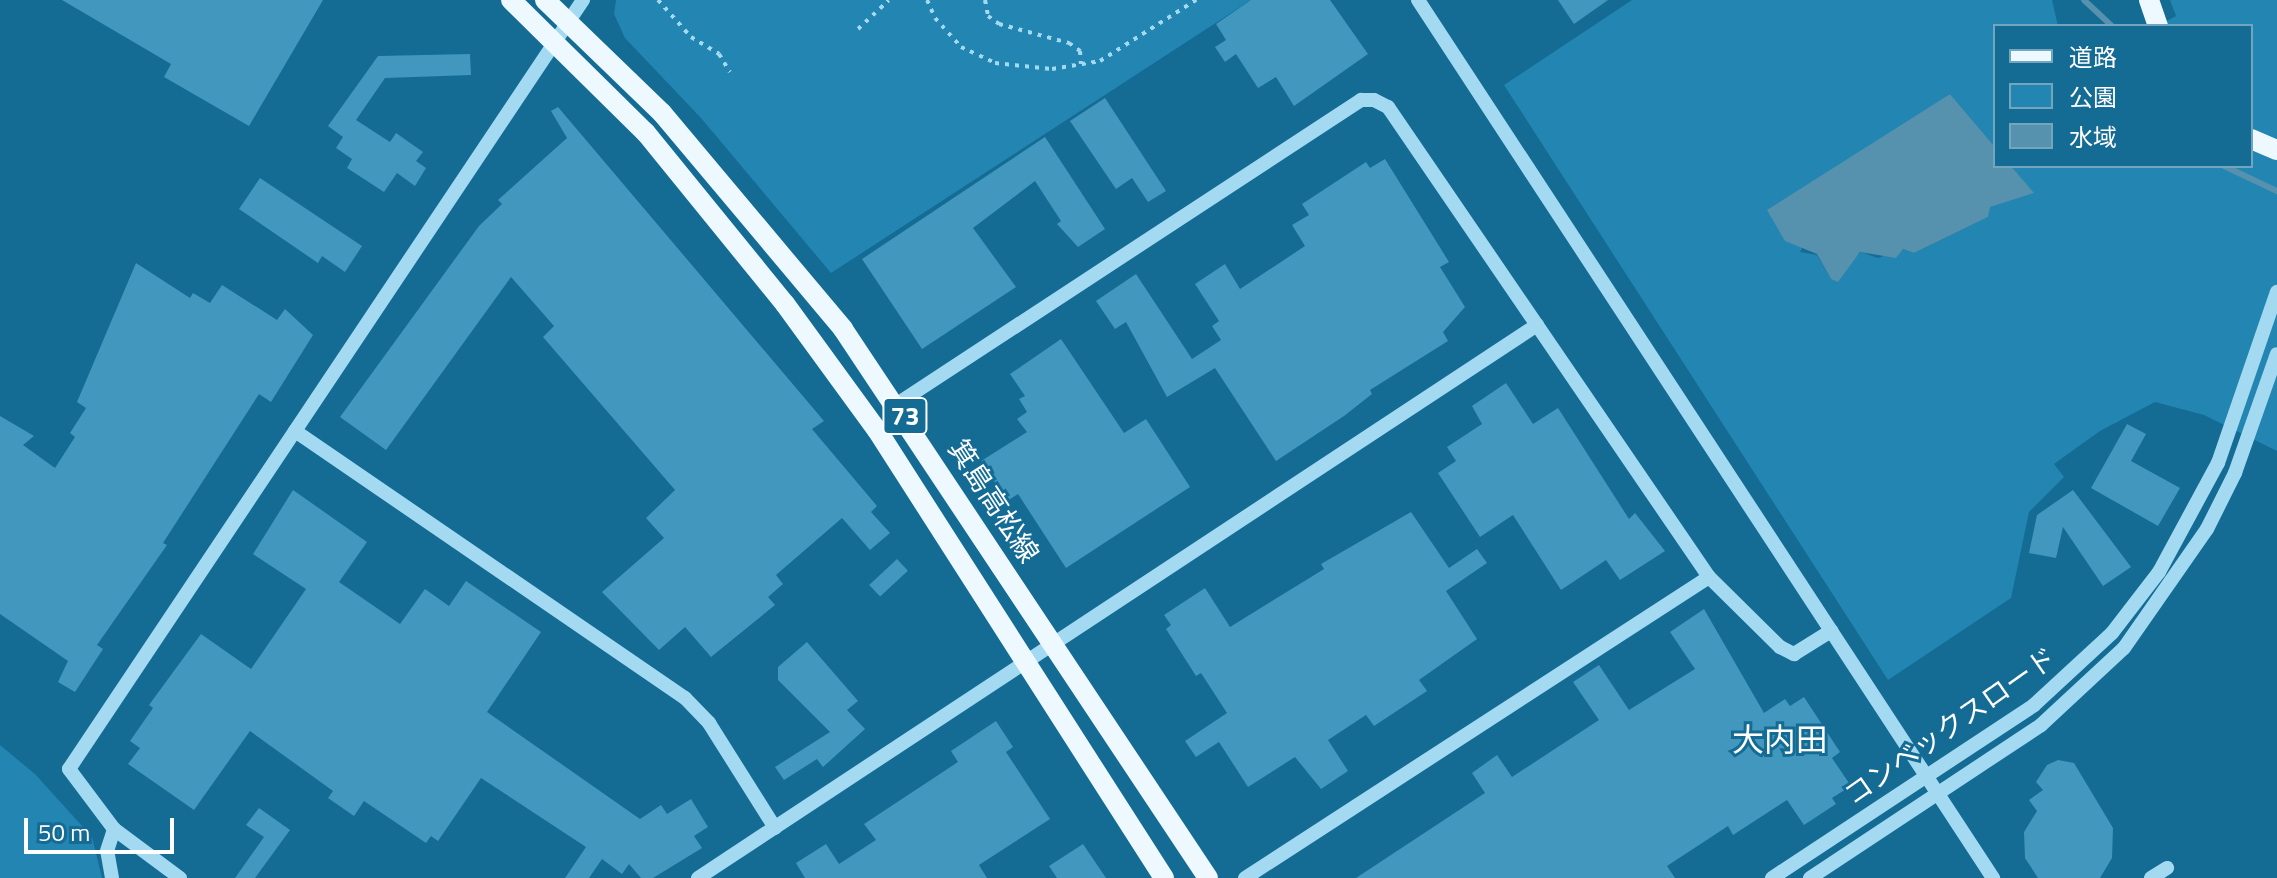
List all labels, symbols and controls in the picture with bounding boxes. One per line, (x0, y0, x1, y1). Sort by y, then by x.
legend (1993, 24, 2253, 168)
text: 道路 (2069, 39, 2117, 75)
text: 公園 (2069, 79, 2117, 115)
text: 水域 (2069, 119, 2117, 155)
road number: 73 (881, 394, 929, 438)
street label: 箕島高松線 (942, 433, 1046, 569)
street label: コンベックスロード (1837, 640, 2063, 812)
district label: 大内田 (1732, 720, 1828, 758)
scale bar (28, 802, 178, 852)
text: 50 m (38, 814, 90, 850)

